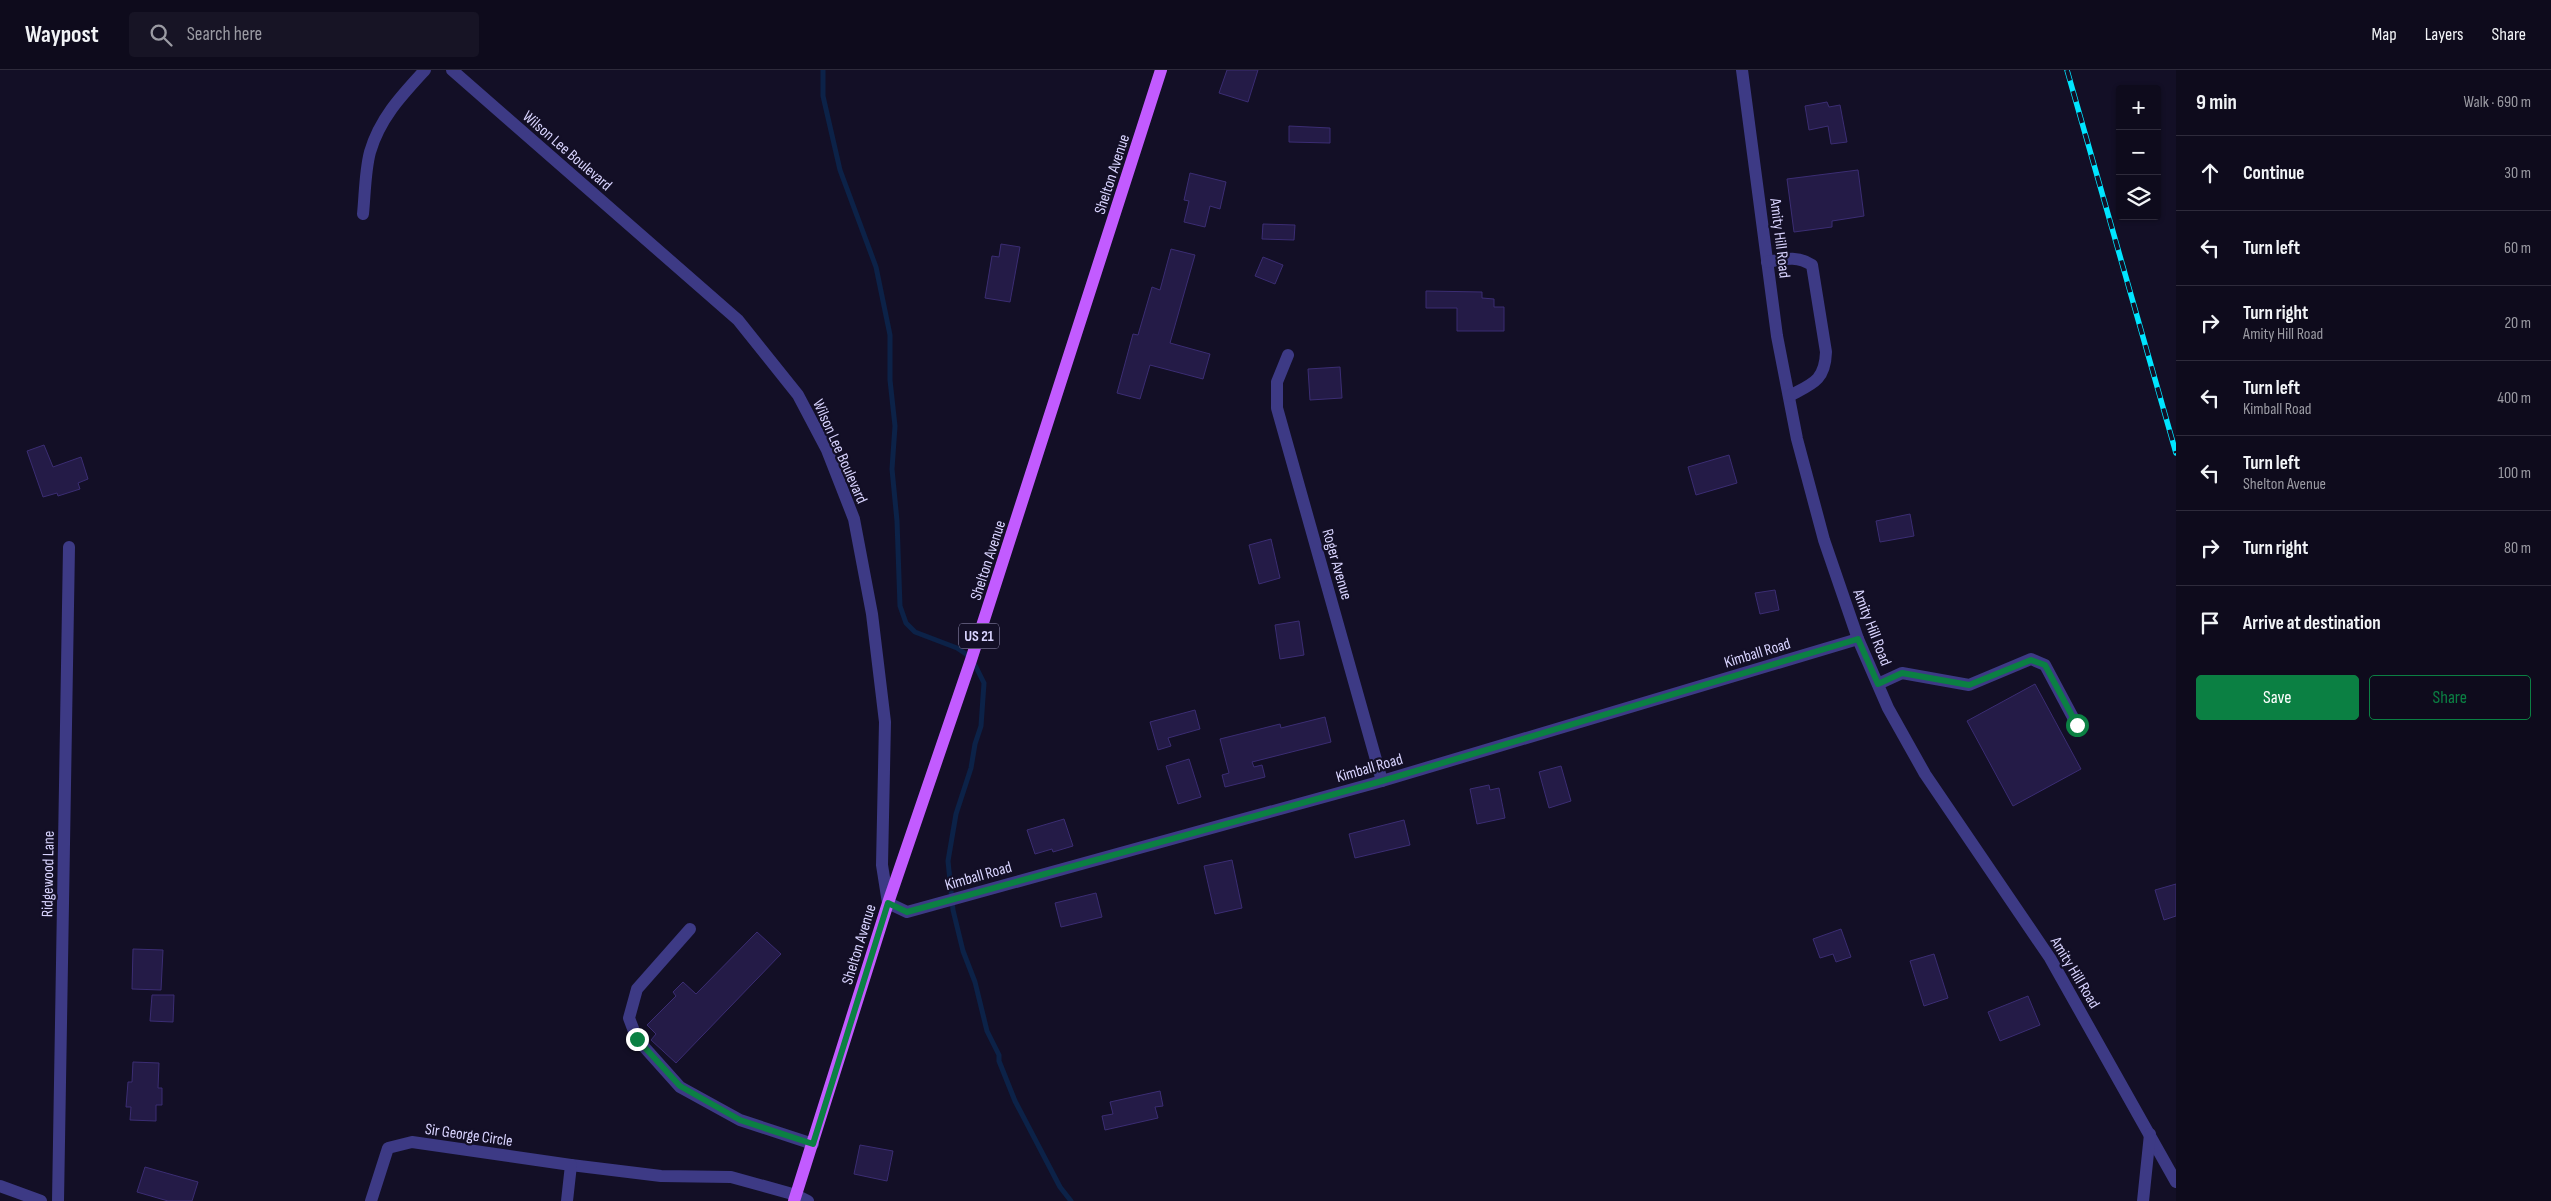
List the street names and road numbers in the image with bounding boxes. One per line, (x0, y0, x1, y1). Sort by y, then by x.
street label: Wilson Lee Boulevard (518, 107, 616, 195)
street label: Shelton Avenue (1091, 132, 1134, 217)
street label: Amity Hill Road (1765, 196, 1794, 279)
street label: Wilson Lee Boulevard (808, 397, 871, 507)
street label: Shelton Avenue (967, 518, 1010, 603)
street label: Roger Avenue (1317, 527, 1356, 602)
street label: Amity Hill Road (1848, 586, 1895, 668)
road number: US 21 (959, 624, 999, 648)
street label: Kimball Road (1722, 634, 1793, 673)
street label: Kimball Road (1334, 750, 1405, 787)
street label: Ridgewood Lane (38, 831, 59, 917)
street label: Kimball Road (943, 858, 1014, 895)
street label: Shelton Avenue (838, 902, 881, 987)
street label: Amity Hill Road (2045, 933, 2104, 1012)
street label: Sir George Circle (424, 1120, 514, 1151)

